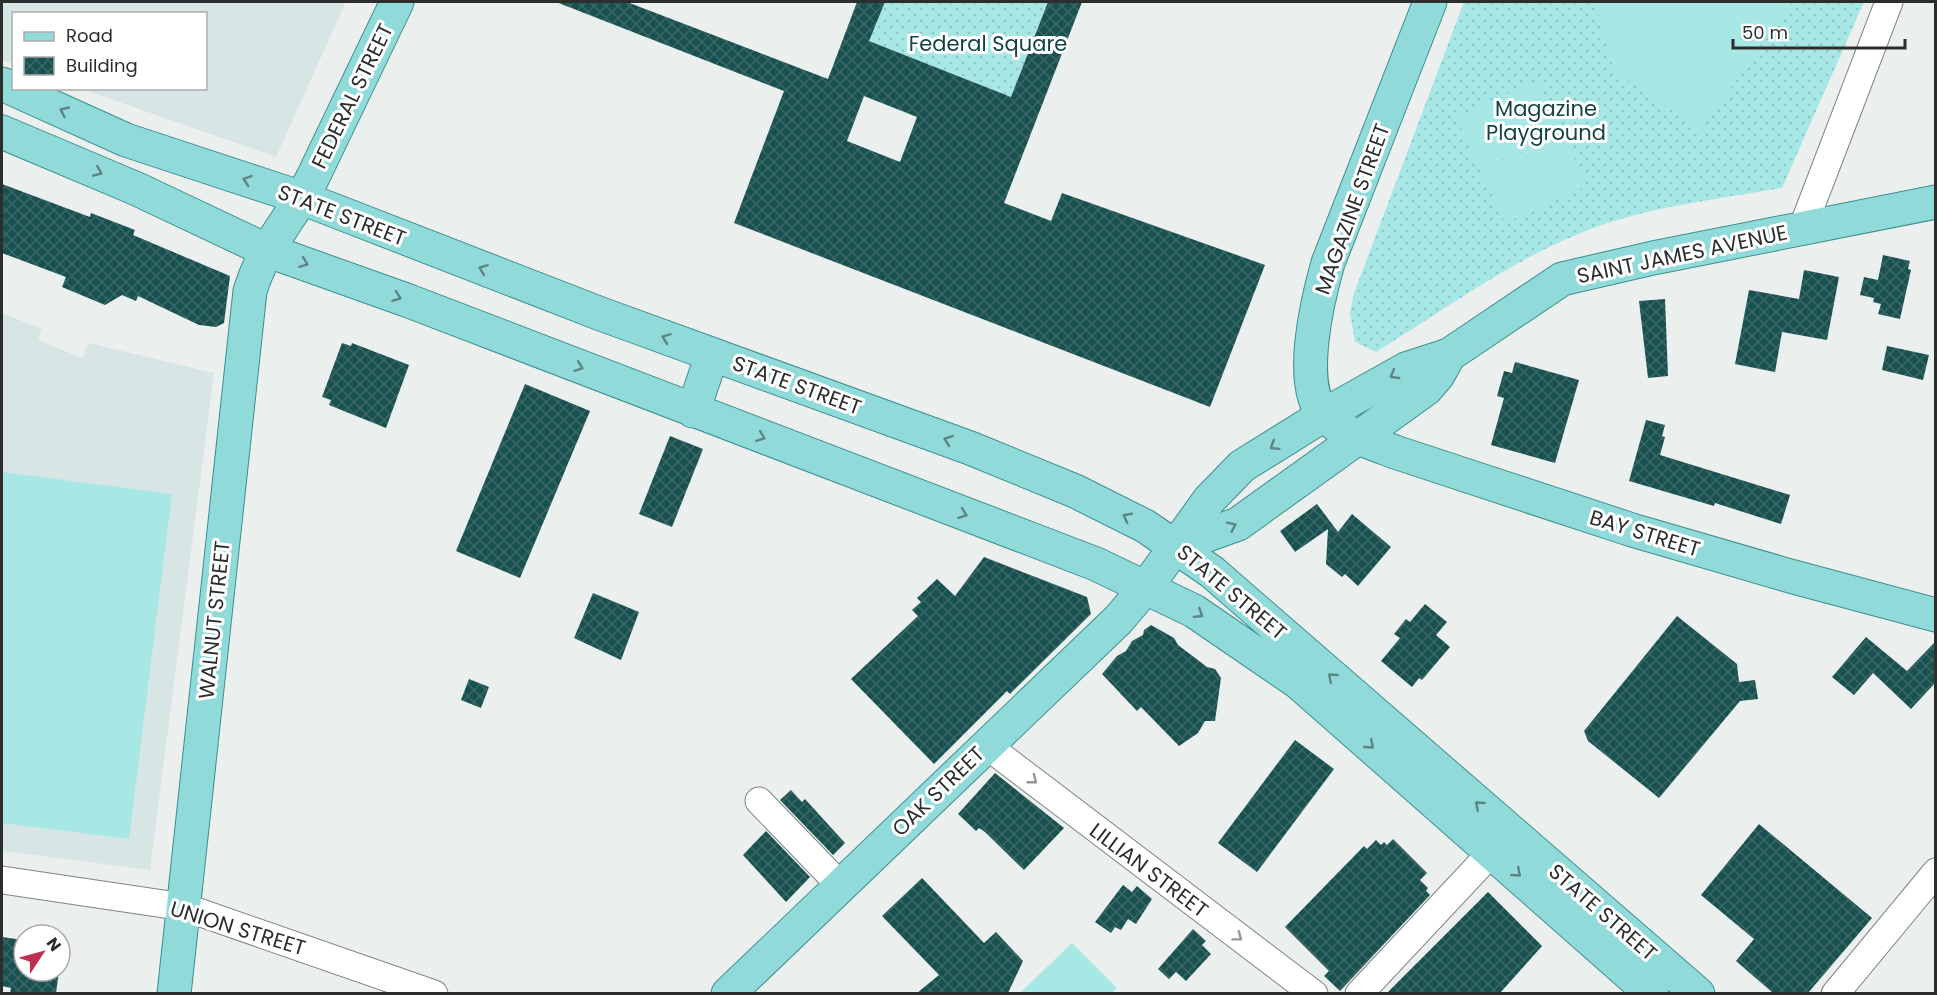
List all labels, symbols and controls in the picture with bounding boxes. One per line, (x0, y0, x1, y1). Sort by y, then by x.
legend (12, 12, 207, 90)
scale bar (1733, 12, 1906, 50)
street label: FEDERAL STREET (304, 19, 400, 173)
text: 50 m (1742, 20, 1788, 45)
text: Road (66, 23, 113, 48)
park label: Federal Square (909, 29, 1067, 58)
text: Building (66, 53, 138, 78)
park label: Magazine Playground (1486, 94, 1606, 147)
one-way arrow (60, 106, 71, 118)
street label: MAGAZINE STREET (1308, 120, 1396, 298)
one-way arrow (92, 165, 103, 177)
one-way arrow (242, 175, 253, 187)
street label: STATE STREET (274, 177, 410, 253)
street label: SAINT JAMES AVENUE (1574, 218, 1790, 290)
one-way arrow (298, 256, 309, 269)
one-way arrow (478, 264, 489, 276)
one-way arrow (391, 289, 402, 302)
one-way arrow (661, 332, 671, 345)
street label: STATE STREET (729, 348, 865, 422)
one-way arrow (573, 359, 584, 372)
one-way arrow (1390, 368, 1400, 380)
one-way arrow (755, 429, 766, 442)
one-way arrow (943, 435, 953, 448)
one-way arrow (1270, 438, 1280, 450)
street label: BAY STREET (1586, 502, 1704, 564)
one-way arrow (957, 506, 968, 519)
one-way arrow (1122, 513, 1133, 524)
one-way arrow (1226, 522, 1237, 534)
street label: STATE STREET (1171, 538, 1293, 646)
street label: WALNUT STREET (191, 539, 237, 701)
one-way arrow (1192, 606, 1203, 617)
one-way arrow (1328, 673, 1339, 684)
one-way arrow (1363, 738, 1374, 749)
street label: OAK STREET (885, 740, 991, 842)
one-way arrow (1026, 773, 1037, 784)
one-way arrow (1475, 801, 1486, 812)
street label: LILLIAN STREET (1084, 816, 1214, 924)
street label: STATE STREET (1543, 857, 1663, 967)
one-way arrow (1510, 866, 1521, 877)
street label: UNION STREET (167, 894, 309, 962)
north arrow (12, 923, 72, 983)
one-way arrow (1231, 930, 1242, 941)
text: N (41, 933, 67, 956)

